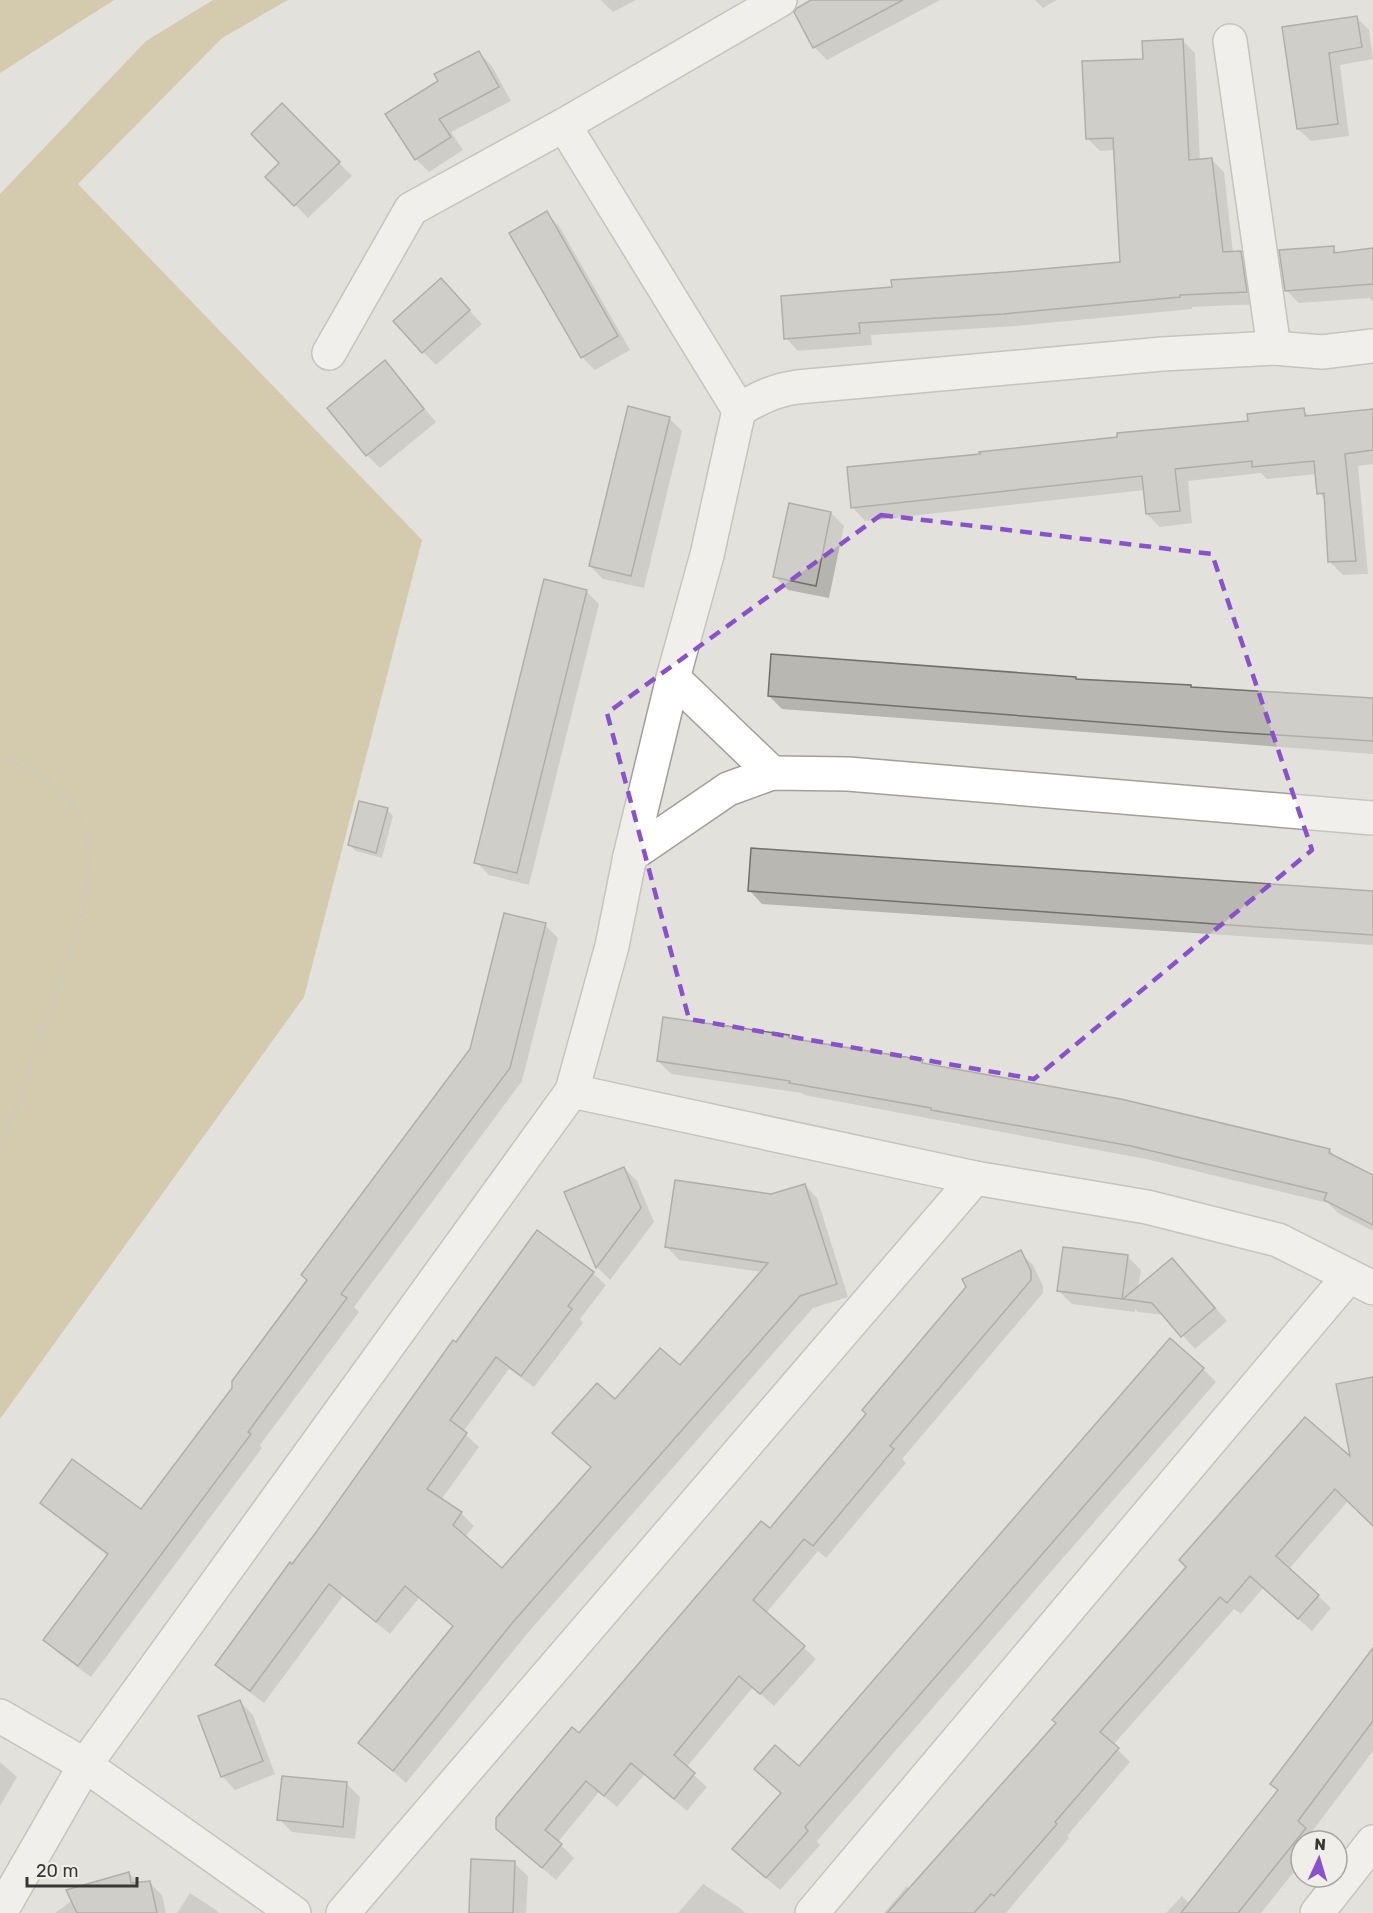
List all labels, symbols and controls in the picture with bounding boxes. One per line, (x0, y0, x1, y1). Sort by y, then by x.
north arrow (1289, 1829, 1349, 1889)
text: N (1314, 1835, 1326, 1854)
scale bar (27, 1850, 136, 1888)
text: 20 m (36, 1860, 78, 1882)

